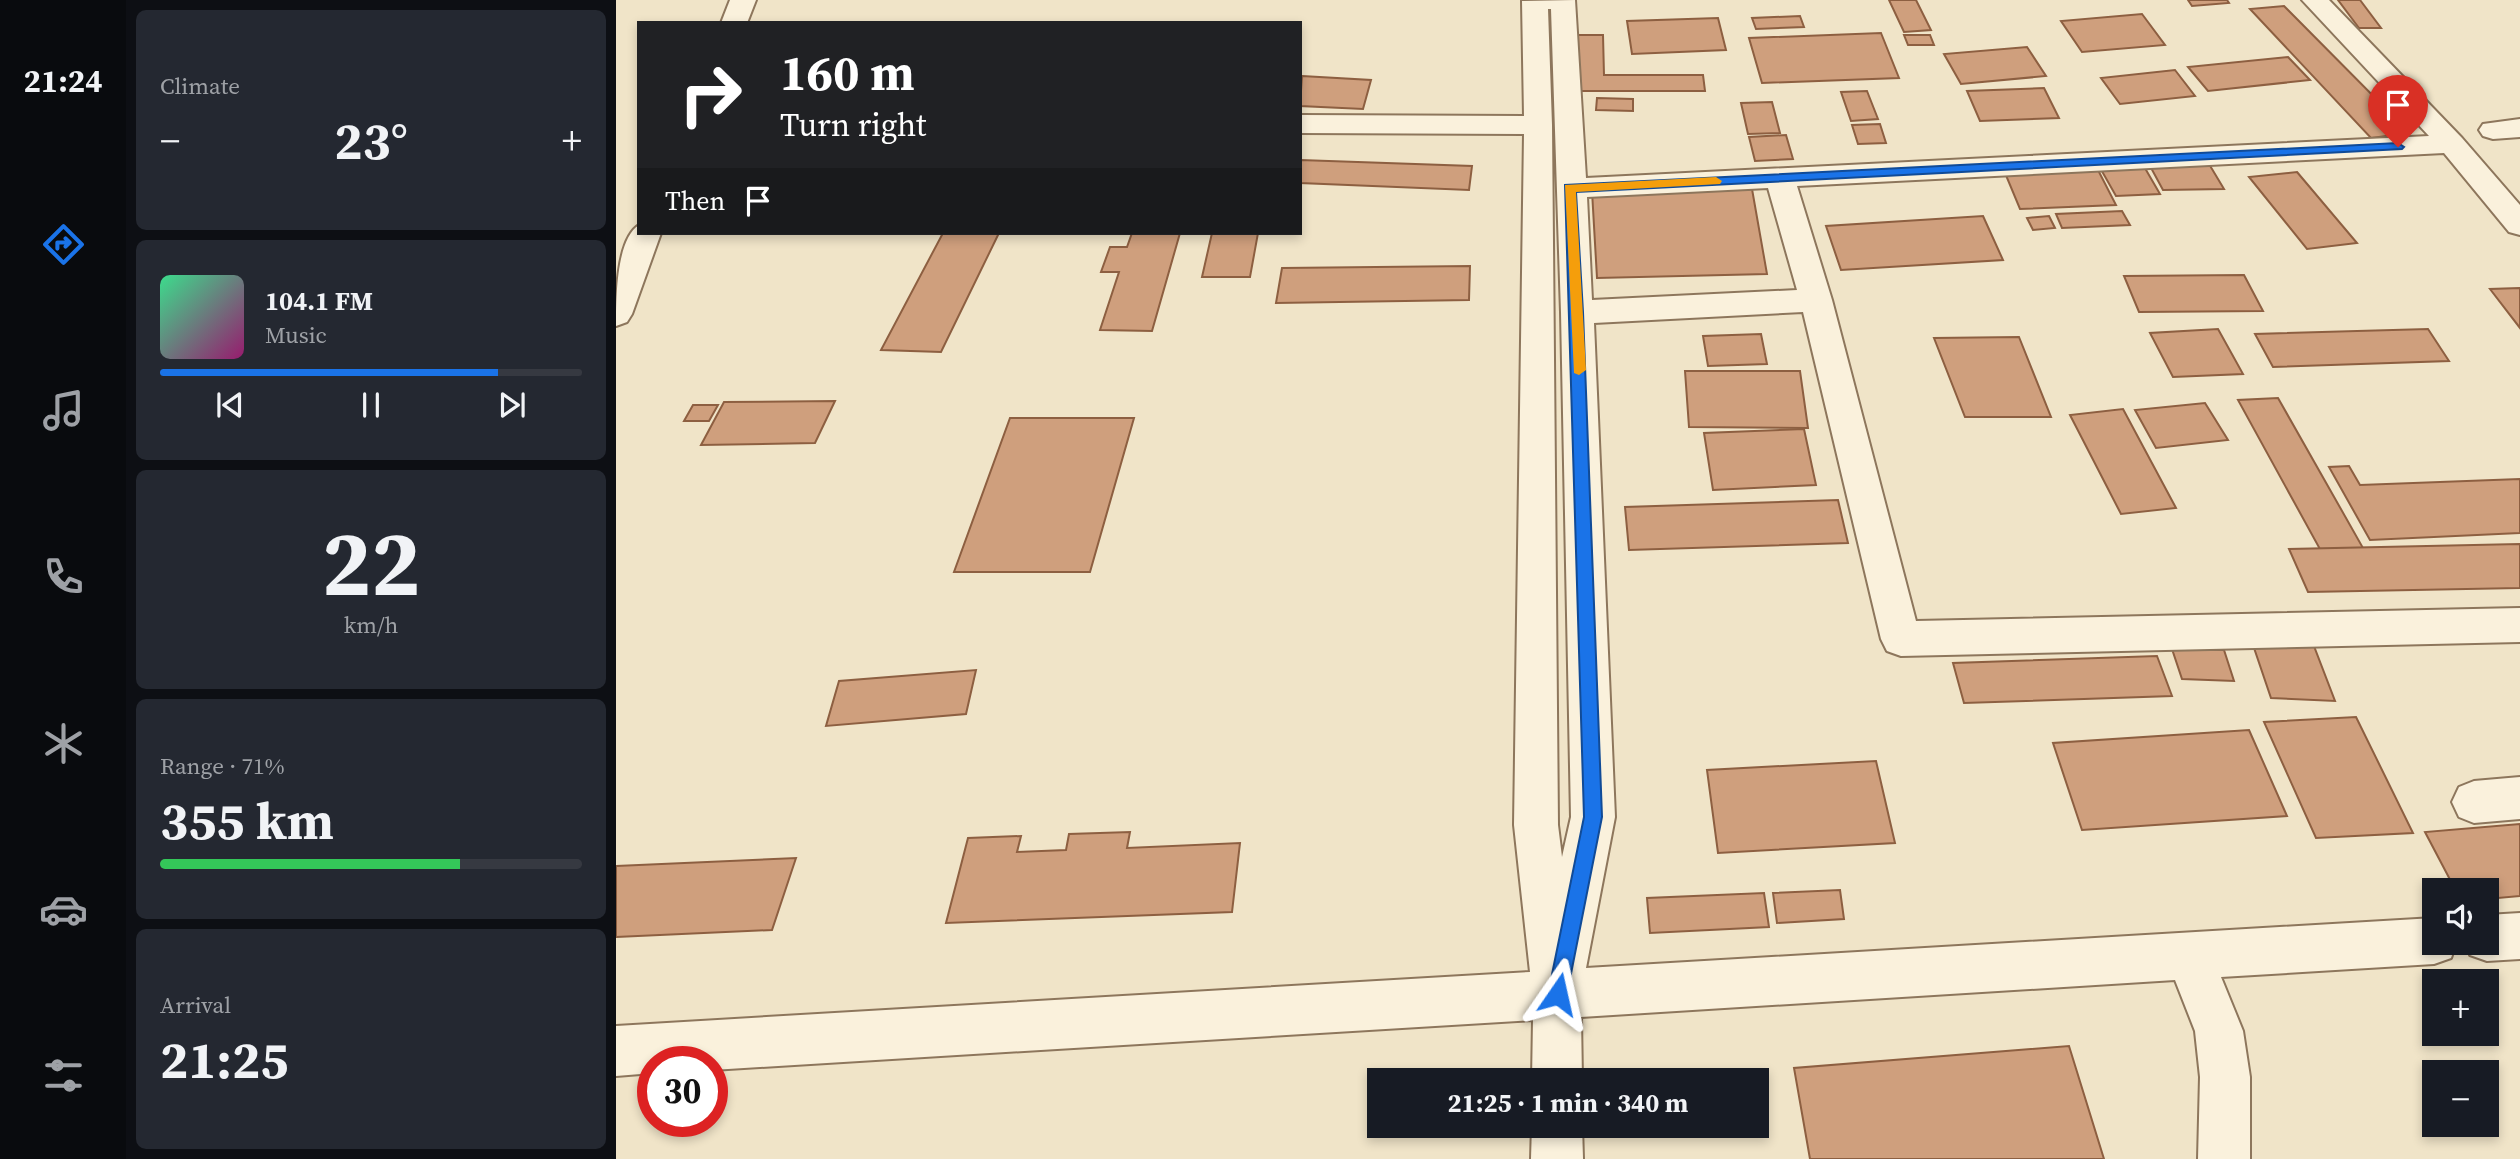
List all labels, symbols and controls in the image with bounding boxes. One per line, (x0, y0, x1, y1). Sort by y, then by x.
text: 160 m (780, 39, 915, 106)
icon: right (665, 49, 756, 140)
text: 21:24 (24, 59, 102, 103)
text: Climate (160, 70, 240, 102)
pin (2368, 75, 2428, 147)
icon: arrive (2379, 86, 2417, 124)
text: Turn right (780, 103, 926, 147)
text: 23° (334, 105, 408, 176)
text: − (160, 115, 180, 167)
text: + (562, 115, 582, 167)
icon: arrive (739, 182, 777, 220)
text: Then (665, 183, 725, 219)
icon: directions (39, 220, 88, 269)
text: 104.1 FM (265, 283, 373, 319)
text: Music (265, 319, 327, 351)
icon: music (39, 386, 88, 435)
icon: previous (211, 386, 249, 424)
icon: pause (352, 386, 390, 424)
icon: next (493, 386, 531, 424)
text: 22 (322, 501, 420, 625)
icon: phone (39, 552, 88, 601)
text: km/h (344, 609, 398, 641)
icon: climate (39, 719, 88, 768)
text: Range · 71% (160, 750, 285, 782)
text: 355 km (160, 785, 334, 856)
map controls (2422, 878, 2499, 1137)
button: sound (2422, 878, 2499, 955)
icon: car (39, 885, 88, 934)
position arrow (1521, 957, 1595, 1031)
button: + (2422, 969, 2499, 1046)
text: Arrival (160, 989, 231, 1021)
text: 21:25 (160, 1024, 288, 1095)
speed limit sign: 30 (637, 1046, 728, 1137)
icon: filters (39, 1051, 88, 1100)
button: − (2422, 1060, 2499, 1137)
text: 21:25 · 1 min · 340 m (1448, 1085, 1688, 1121)

